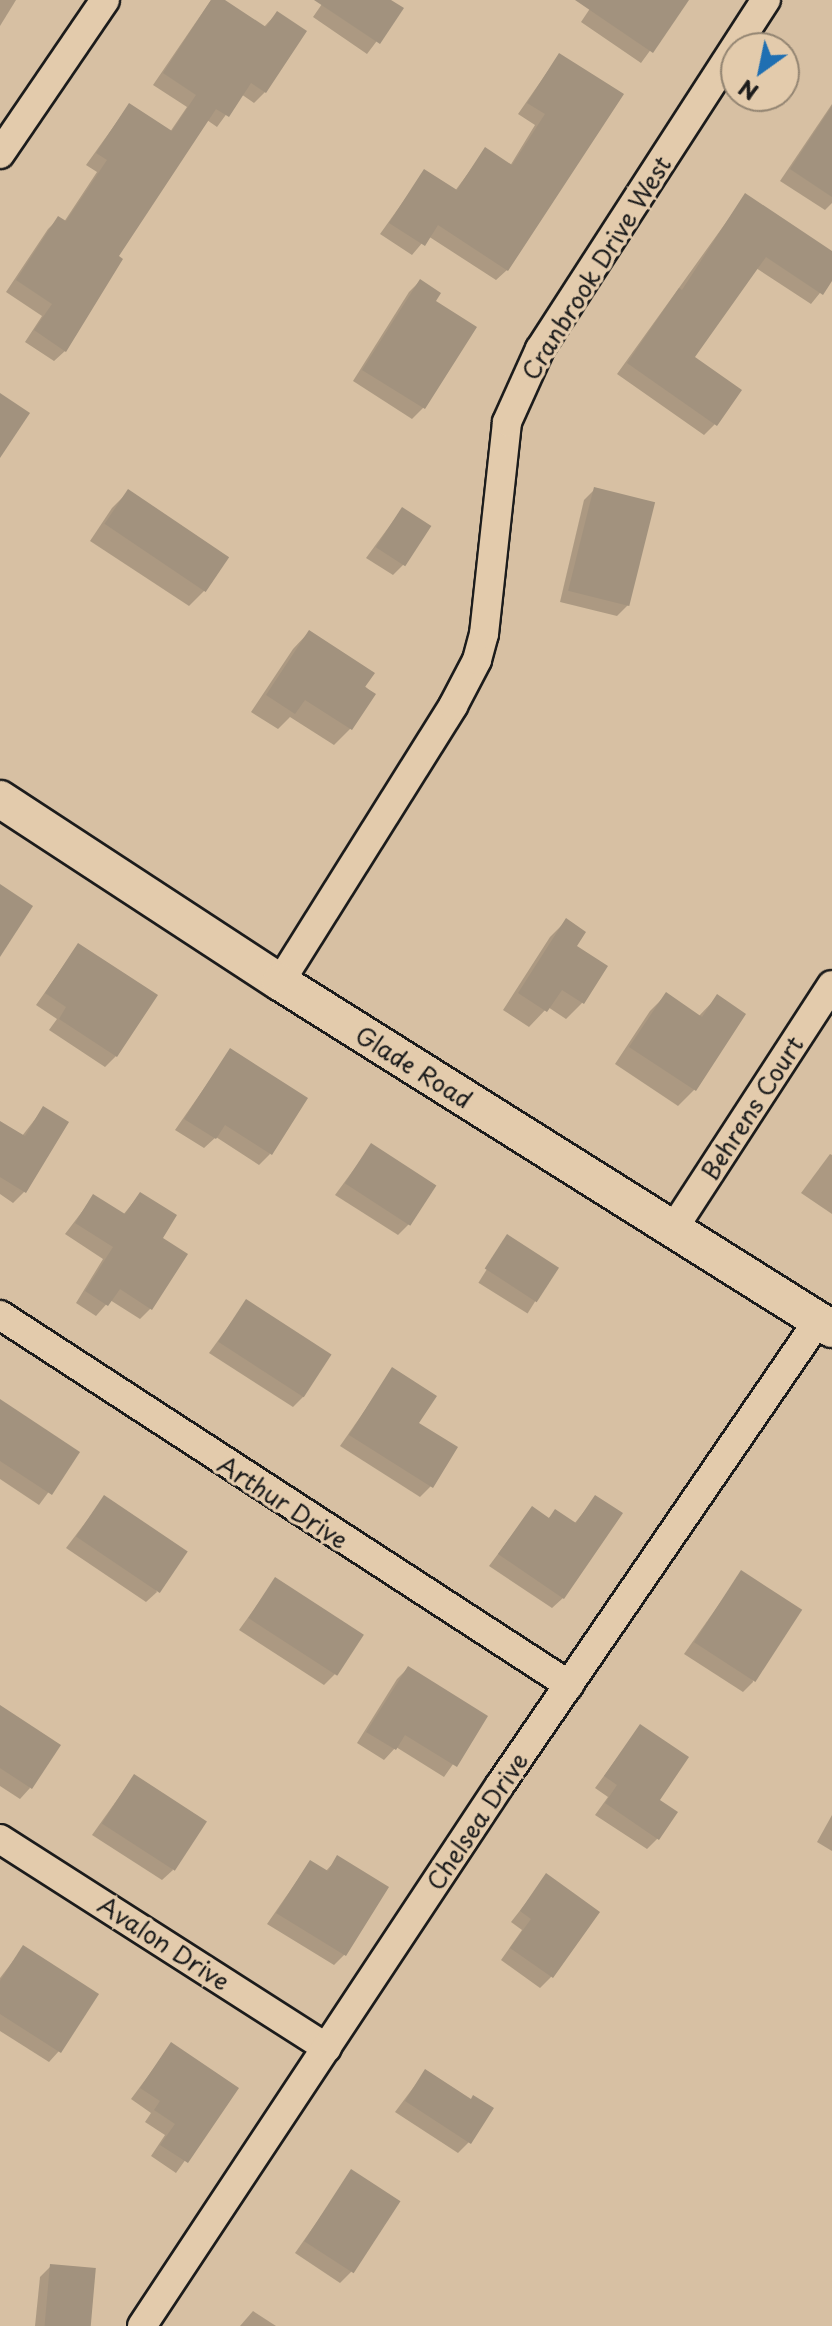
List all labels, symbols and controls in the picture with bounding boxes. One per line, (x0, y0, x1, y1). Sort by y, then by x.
north arrow (720, 32, 800, 112)
text: N (731, 72, 764, 109)
street label: Cranbrook Drive West (516, 151, 676, 385)
street label: Glade Road (350, 1020, 478, 1114)
street label: Behrens Court (695, 1031, 809, 1185)
street label: Arthur Drive (213, 1449, 353, 1555)
street label: Chelsea Drive (421, 1747, 533, 1895)
street label: Avalon Drive (93, 1890, 235, 1996)

